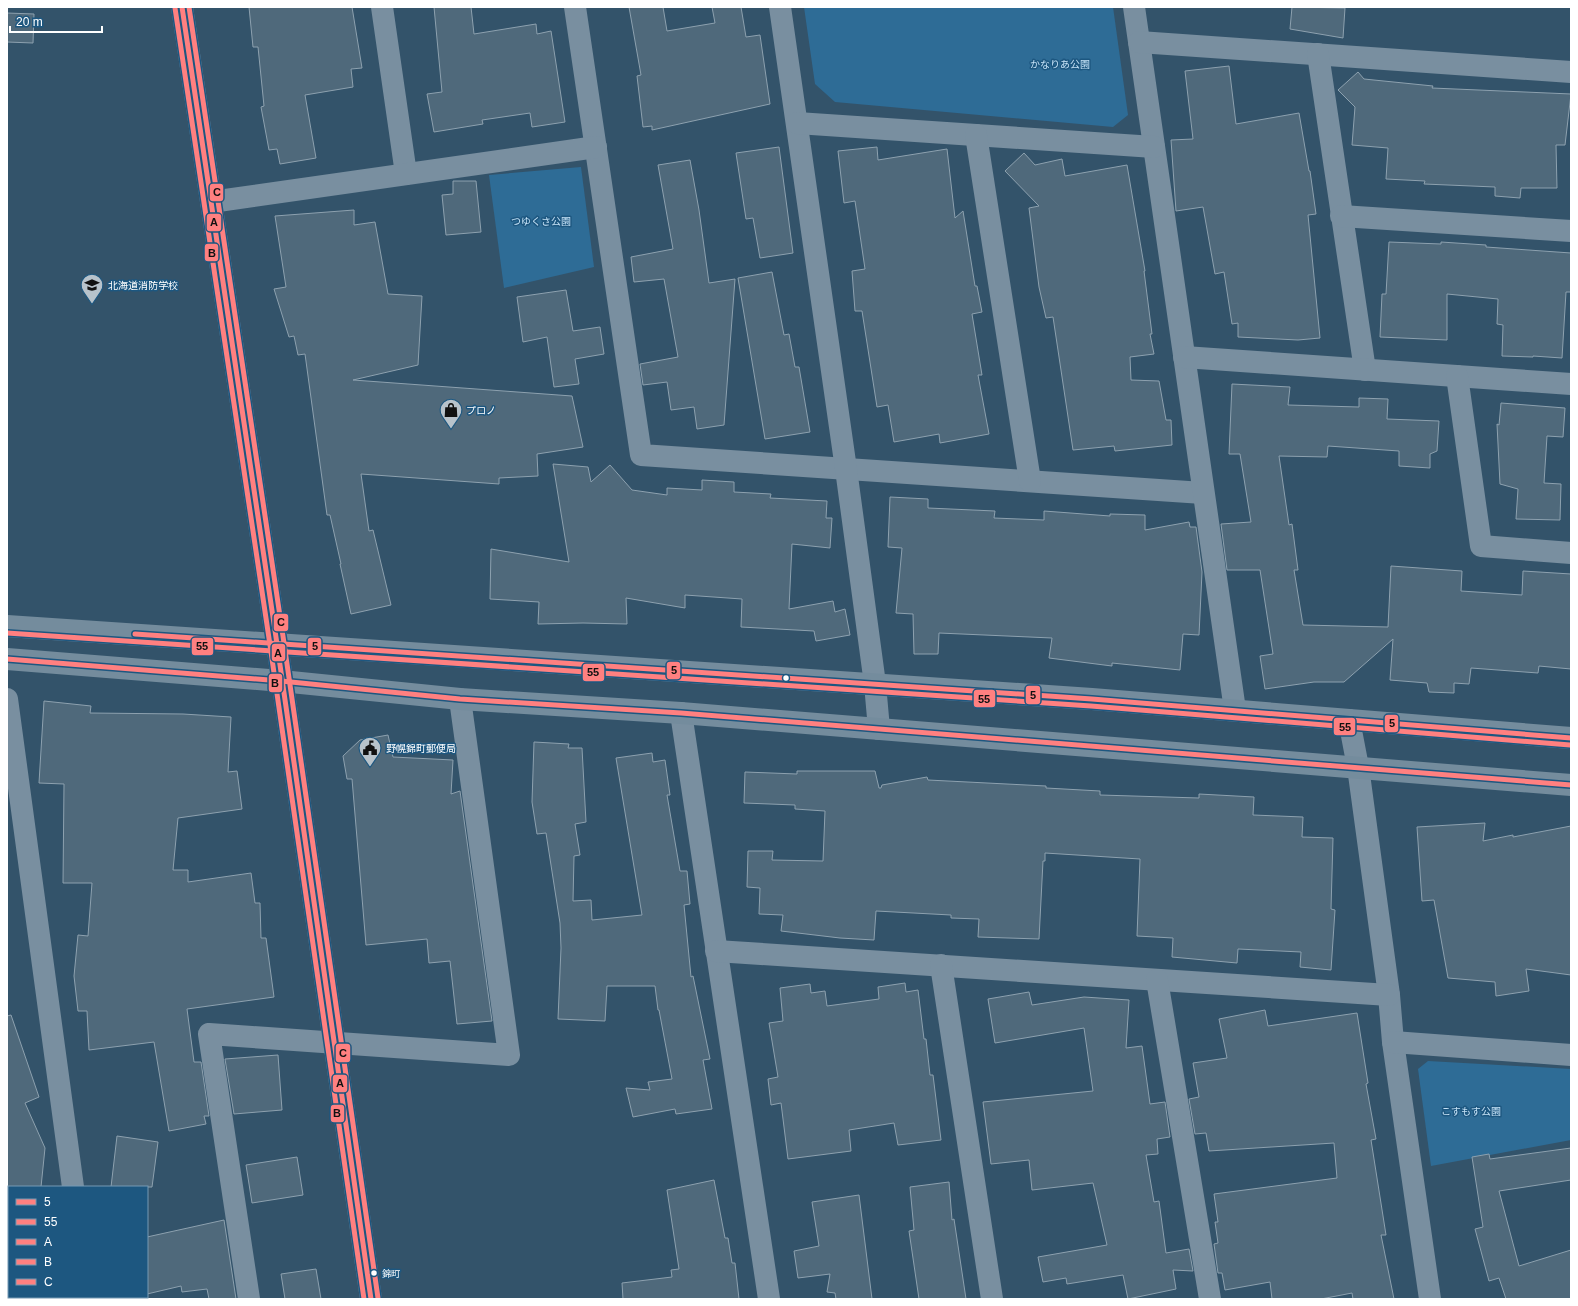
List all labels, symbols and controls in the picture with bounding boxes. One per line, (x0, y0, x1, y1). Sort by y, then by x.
scale bar (10, 8, 102, 34)
text: 20 m (16, 15, 43, 29)
park label: かなりあ公園 (1030, 59, 1090, 70)
line badge: C (209, 183, 224, 202)
text: C (213, 186, 221, 198)
line badge: A (206, 213, 222, 232)
text: A (210, 216, 218, 228)
park label: つゆくさ公園 (511, 216, 571, 227)
line badge: B (204, 243, 219, 262)
text: B (208, 247, 216, 259)
school or university icon: 北海道消防学校 (79, 272, 105, 305)
place label: 北海道消防学校 (108, 280, 178, 291)
shop icon: プロノ (438, 397, 464, 430)
place label: プロノ (466, 405, 496, 416)
line badge: C (273, 613, 289, 632)
text: C (277, 616, 285, 628)
line badge: 55 (191, 637, 214, 656)
line badge: 5 (307, 637, 322, 656)
text: 55 (196, 640, 208, 652)
text: 5 (312, 640, 318, 652)
line badge: A (271, 643, 286, 662)
text: A (274, 647, 282, 659)
line badge: 5 (666, 661, 681, 680)
line badge: 55 (582, 663, 605, 682)
text: 5 (671, 664, 677, 676)
text: 55 (587, 666, 599, 678)
line badge: B (268, 673, 283, 693)
unlabelled marker (781, 673, 791, 683)
text: B (271, 677, 279, 689)
line badge: 5 (1025, 685, 1041, 705)
line badge: 55 (973, 689, 996, 708)
text: 5 (1030, 689, 1036, 701)
text: 55 (978, 693, 990, 705)
line badge: 5 (1384, 714, 1399, 733)
line badge: 55 (1333, 717, 1356, 736)
text: 5 (1389, 717, 1395, 729)
text: 55 (1339, 721, 1351, 733)
public building icon: 野幌錦町郵便局 (357, 735, 383, 768)
place label: 野幌錦町郵便局 (386, 743, 456, 754)
line badge: C (335, 1043, 351, 1063)
text: C (339, 1047, 347, 1059)
line badge: A (332, 1074, 348, 1093)
text: A (336, 1077, 344, 1089)
line badge: B (330, 1104, 345, 1123)
park label: こすもす公園 (1441, 1106, 1501, 1117)
text: B (333, 1107, 341, 1119)
legend (8, 1186, 148, 1298)
text: 5 (44, 1195, 51, 1209)
text: 55 (44, 1215, 58, 1229)
text: A (44, 1235, 52, 1249)
text: B (44, 1255, 52, 1269)
marker: 錦町 (369, 1268, 379, 1278)
place label: 錦町 (382, 1268, 400, 1279)
text: C (44, 1275, 53, 1289)

